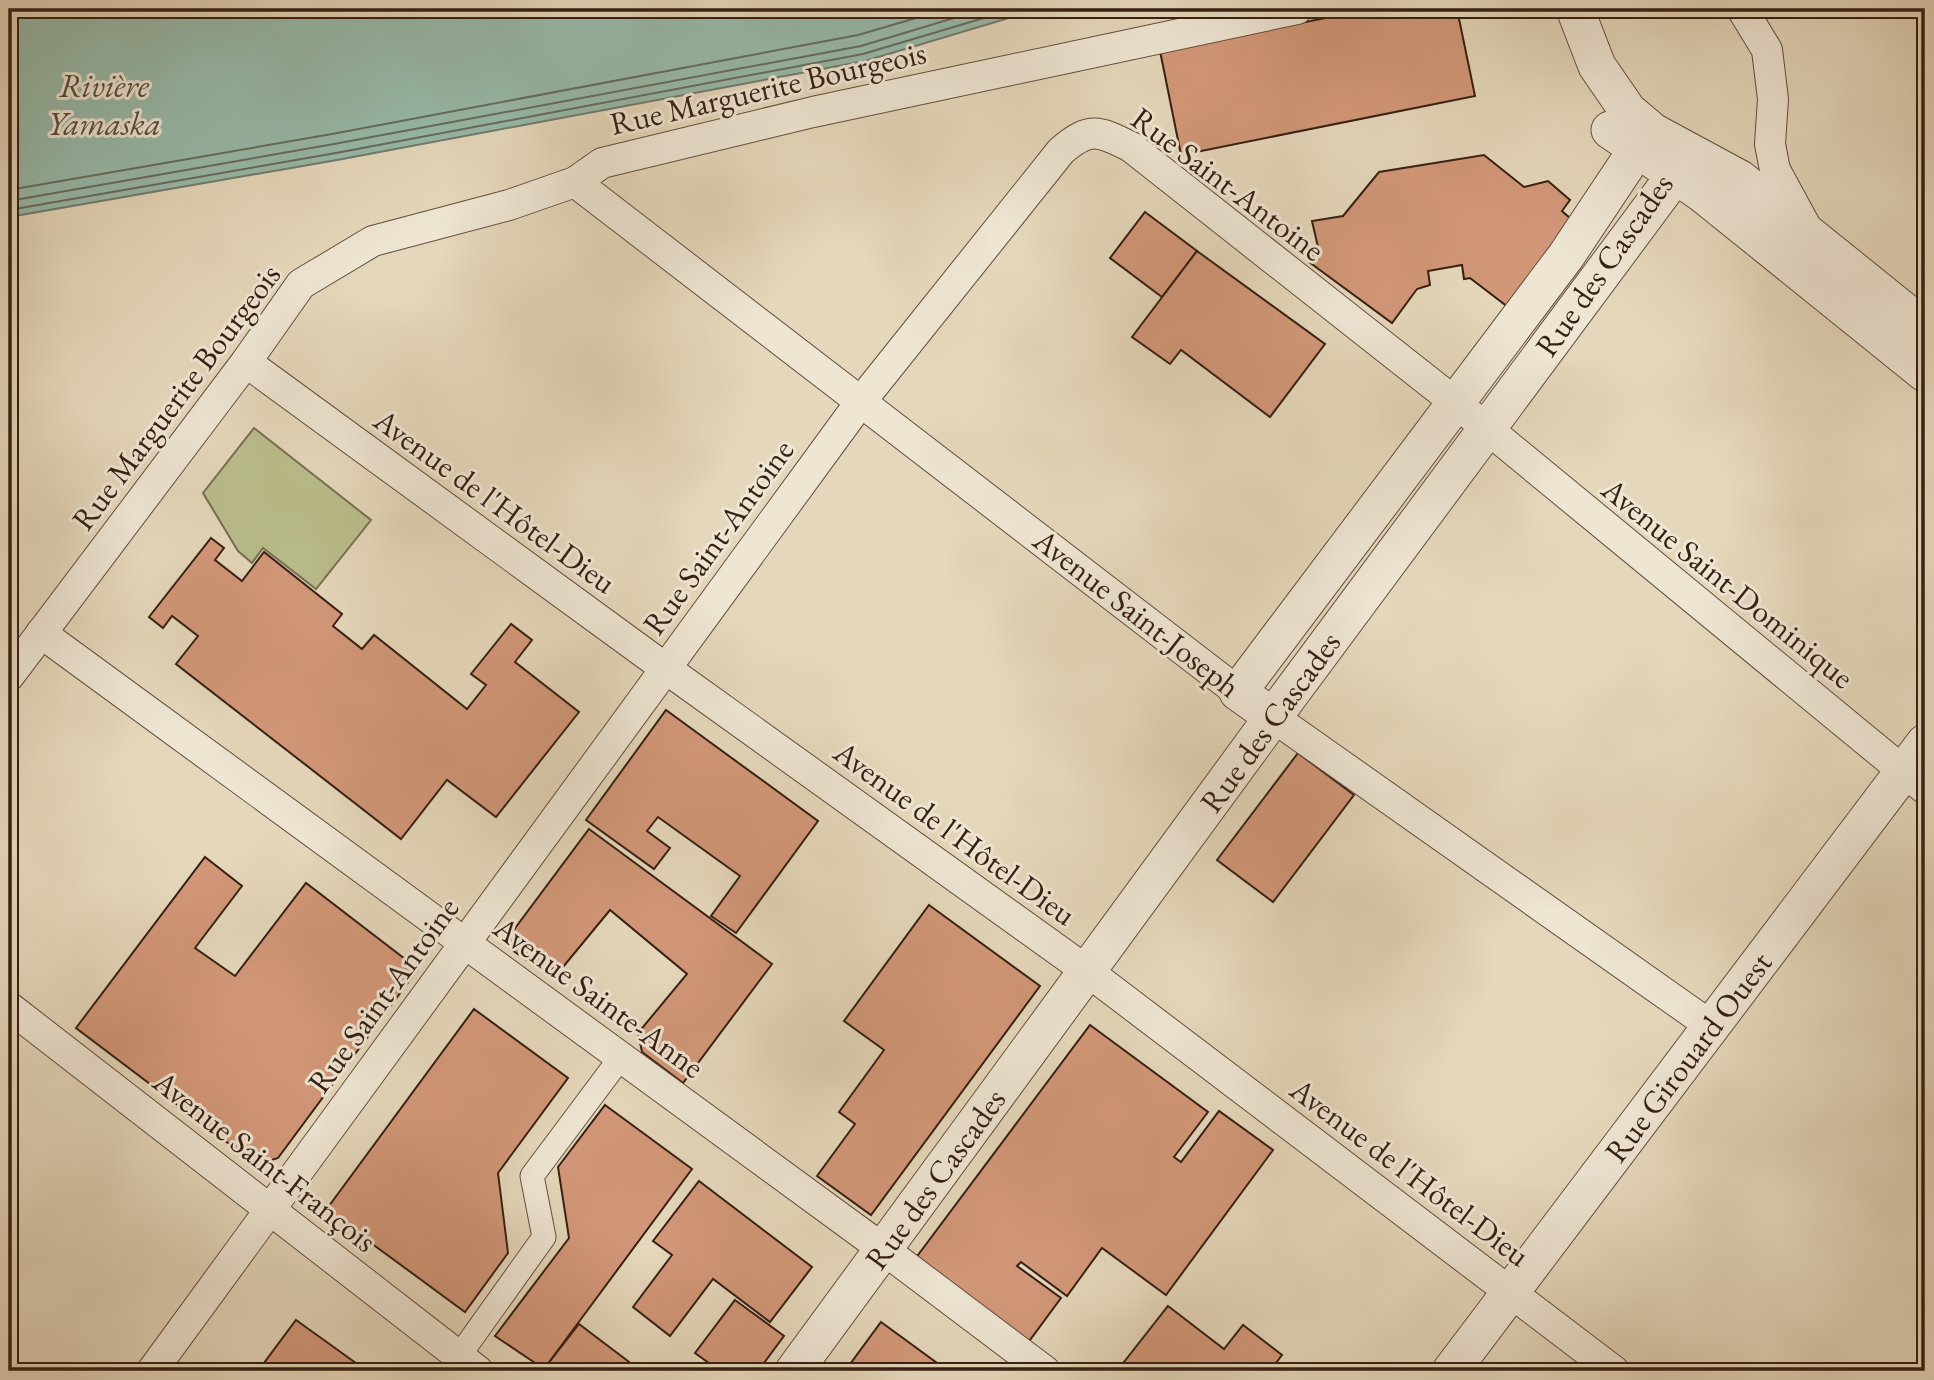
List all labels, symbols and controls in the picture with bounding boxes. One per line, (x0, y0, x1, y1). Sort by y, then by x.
street label: Rue Marguerite Bourgeois (606, 31, 930, 145)
water label: Rivière Yamaska (47, 64, 161, 145)
street label: Rue Saint-Antoine (1123, 97, 1333, 271)
street label: Rue des Cascades (1525, 165, 1683, 365)
street label: Rue Marguerite Bourgeois (62, 255, 290, 539)
street label: Avenue de l'Hôtel-Dieu (365, 398, 625, 603)
street label: Rue Saint-Antoine (633, 431, 803, 643)
street label: Avenue Saint-Dominique (1592, 468, 1863, 698)
street label: Avenue Saint-Joseph (1024, 518, 1249, 707)
street label: Rue des Cascades (1190, 623, 1350, 821)
street label: Avenue de l'Hôtel-Dieu (825, 730, 1085, 935)
street label: Rue Saint-Antoine (298, 889, 468, 1101)
street label: Avenue Sainte-Anne (485, 906, 713, 1088)
street label: Rue Girouard Ouest (1595, 943, 1781, 1171)
street label: Avenue Saint-François (144, 1060, 385, 1261)
street label: Avenue de l'Hôtel-Dieu (1281, 1068, 1538, 1276)
street label: Rue des Cascades (855, 1080, 1015, 1278)

